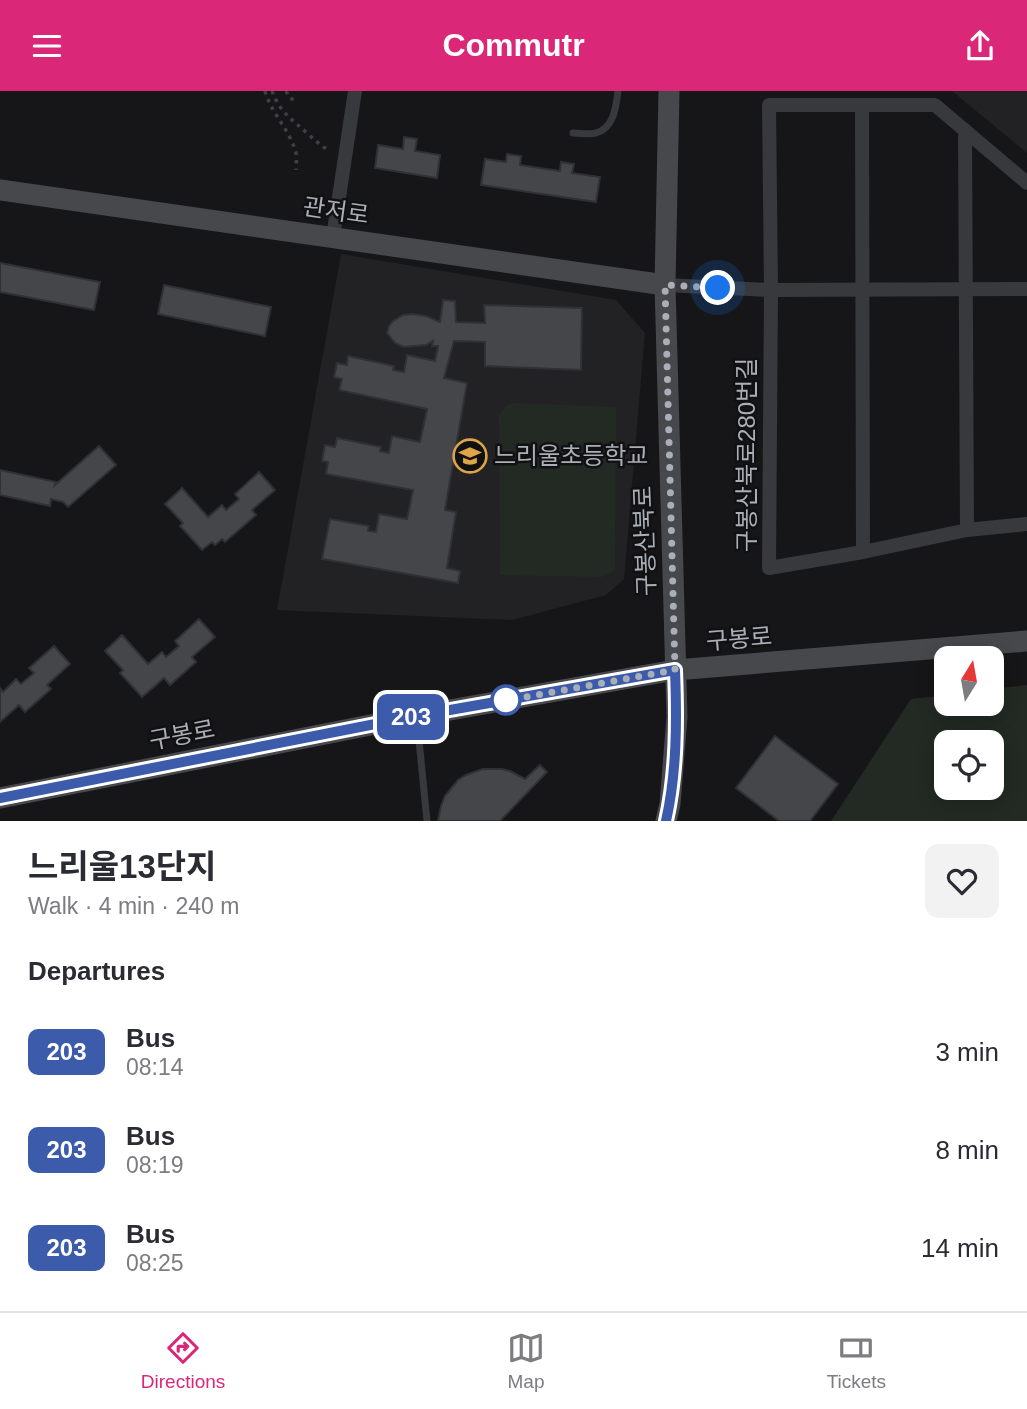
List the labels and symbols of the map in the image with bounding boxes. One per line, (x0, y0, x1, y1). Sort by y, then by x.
street label: 관저로 (301, 193, 371, 228)
your location (700, 270, 735, 305)
street label: 구봉산북로280번길 (733, 358, 760, 552)
school or university icon: 느리울초등학교 (451, 437, 489, 475)
place label: 느리울초등학교 (494, 442, 649, 469)
street label: 구봉산북로 (629, 485, 660, 597)
street label: 구봉로 (705, 622, 773, 655)
north arrow (934, 646, 1004, 716)
unlabelled marker (491, 685, 521, 715)
line badge: 203 (371, 694, 451, 740)
street label: 구봉로 (147, 715, 217, 754)

